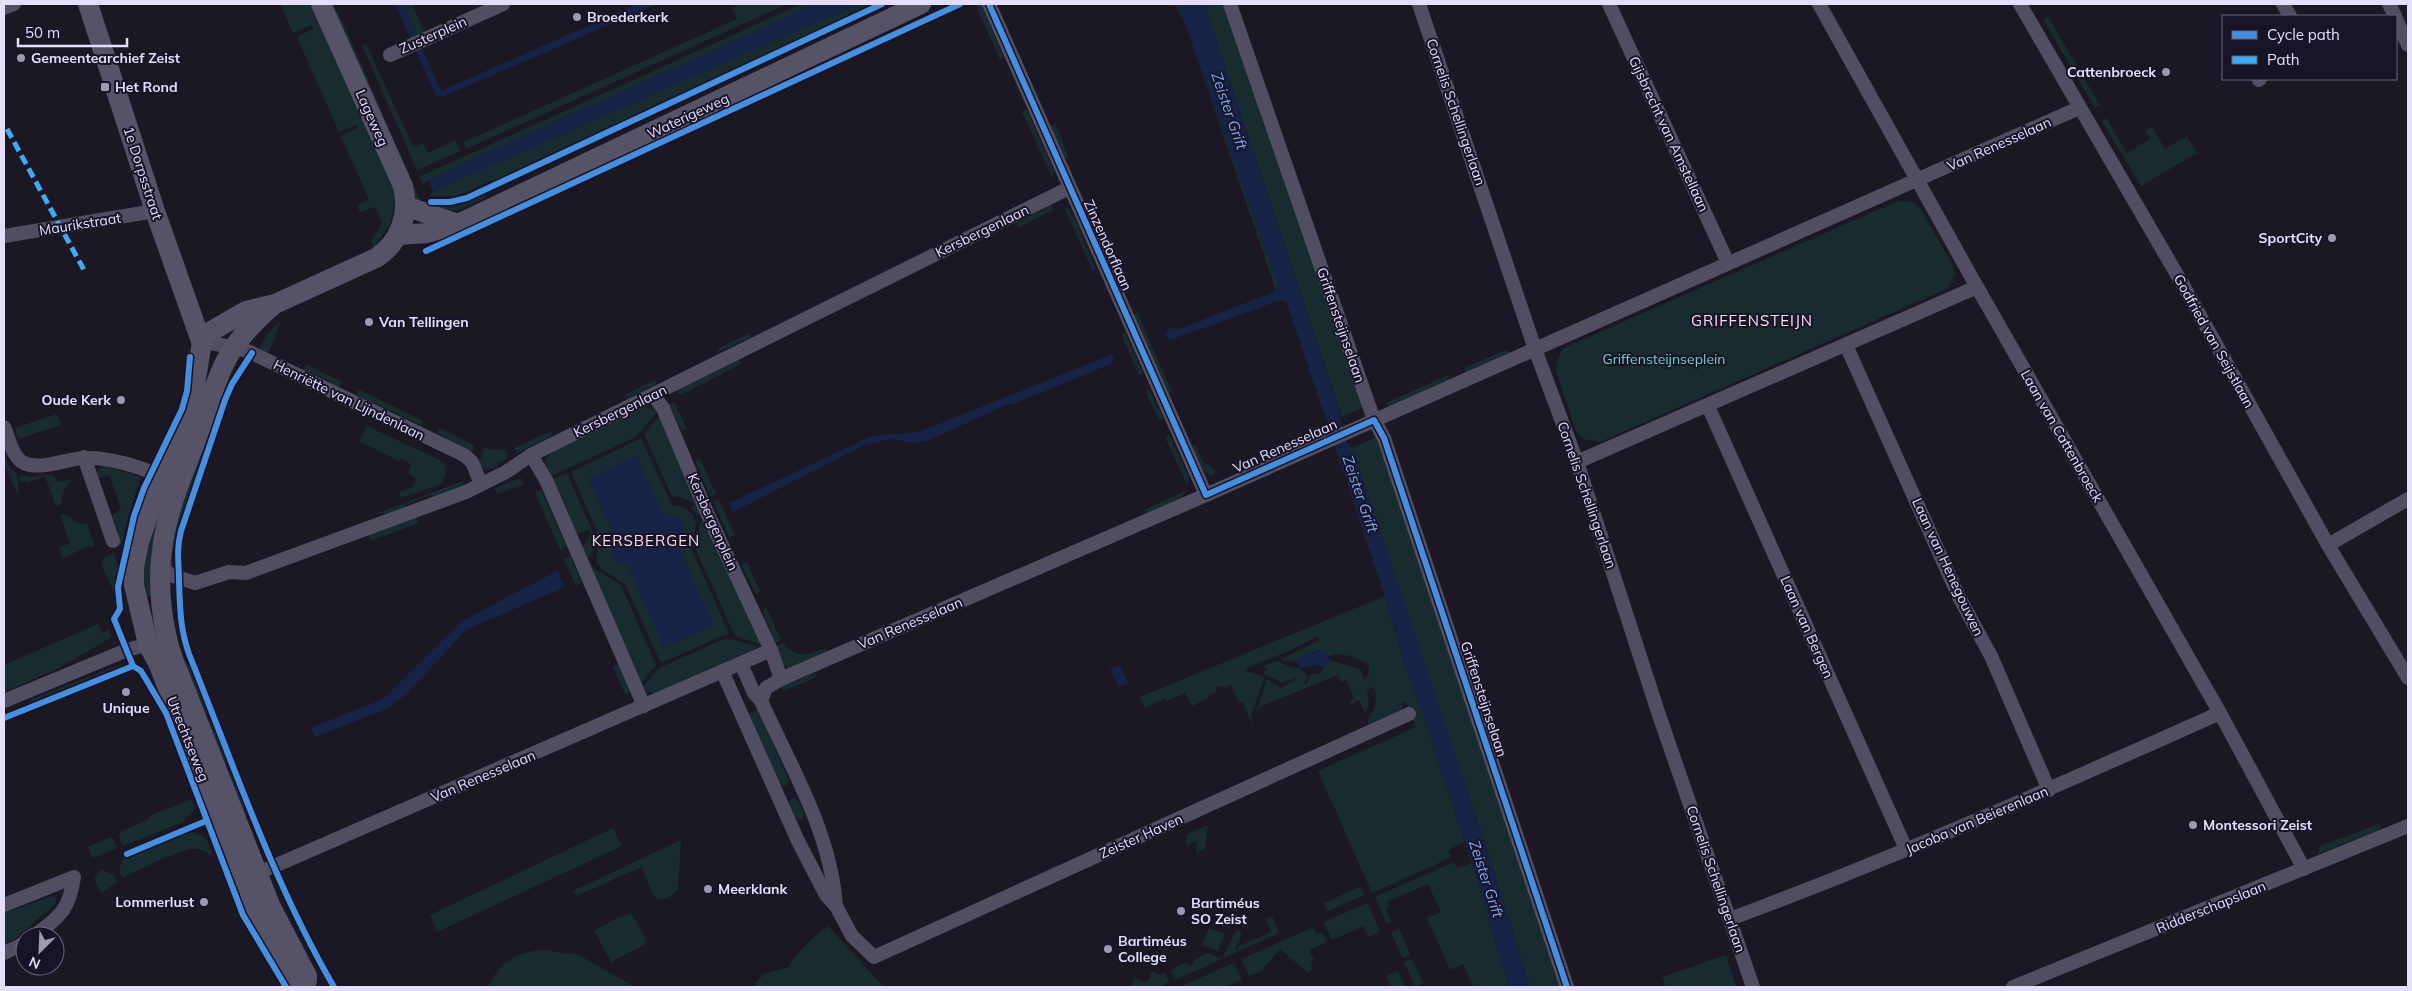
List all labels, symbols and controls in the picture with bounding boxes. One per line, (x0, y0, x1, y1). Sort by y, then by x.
place label: Broederkerk (587, 8, 669, 26)
marker: Broederkerk (571, 11, 583, 23)
street label: Zusterplein (397, 12, 469, 58)
scale bar (18, 15, 126, 47)
legend (2222, 15, 2397, 80)
text: 50 m (25, 23, 60, 42)
text: Cycle path (2267, 25, 2340, 44)
street label: Cornelis Schellingerlaan (1422, 36, 1490, 188)
place label: Gemeentearchief Zeist (31, 49, 181, 67)
text: Path (2267, 50, 2299, 69)
marker: Gemeentearchief Zeist (15, 52, 27, 64)
street label: Gijsbrecht van Amstellaan (1625, 53, 1713, 215)
place label: Cattenbroeck (2067, 63, 2156, 81)
marker: Cattenbroeck (2160, 66, 2172, 78)
water label: Zeister Grift (1207, 70, 1252, 153)
place label: Het Rond (115, 78, 178, 96)
marker: Het Rond (99, 81, 111, 93)
street label: Lageweg (352, 87, 392, 149)
street label: Waterigeweg (644, 89, 732, 143)
street label: Van Renesselaan (1944, 113, 2054, 175)
street label: 1e Dorpsstraat (119, 124, 167, 222)
street label: Zinzendorflaan (1080, 197, 1136, 293)
street label: Kersbergenlaan (932, 201, 1032, 261)
street label: Maurikstraat (38, 209, 122, 239)
place label: SportCity (2259, 229, 2322, 247)
marker: SportCity (2326, 232, 2338, 244)
street label: Griffensteijnselaan (1313, 265, 1369, 385)
street label: Godfried van Seijstlaan (2170, 271, 2258, 411)
district label: GRIFFENSTEIJN (1691, 311, 1813, 330)
place label: Van Tellingen (378, 313, 469, 331)
marker: Van Tellingen (363, 316, 375, 328)
park label: Griffensteijnseplein (1602, 350, 1726, 368)
street label: Henriëtte van Lijndenlaan (270, 356, 428, 444)
street label: Laan van Cattenbroeck (2017, 367, 2108, 506)
street label: Kersbergenlaan (570, 381, 670, 441)
place label: Oude Kerk (41, 391, 111, 409)
marker: Oude Kerk (115, 394, 127, 406)
street label: Van Renesselaan (1230, 415, 1340, 477)
street label: Cornelis Schellingerlaan (1553, 419, 1621, 571)
water label: Zeister Grift (1338, 453, 1383, 536)
street label: Kersbergenplein (684, 471, 742, 573)
street label: Laan van Henegouwen (1908, 495, 1988, 639)
district label: KERSBERGEN (592, 531, 700, 550)
street label: Laan van Bergen (1776, 573, 1838, 681)
street label: Van Renesselaan (855, 593, 965, 653)
street label: Griffensteijnselaan (1457, 639, 1511, 759)
marker: Unique (120, 686, 132, 698)
street label: Utrechtseweg (163, 694, 213, 784)
place label: Unique (102, 699, 150, 717)
street label: Van Renesselaan (428, 746, 538, 806)
street label: Jacoba van Beierenlaan (1903, 782, 2051, 858)
street label: Cornelis Schellingerlaan (1682, 803, 1750, 955)
street label: Zeister Haven (1097, 810, 1185, 862)
place label: Montessori Zeist (2203, 816, 2313, 834)
marker: Montessori Zeist (2187, 819, 2199, 831)
water label: Zeister Grift (1465, 838, 1508, 921)
street label: Ridderschapslaan (2154, 877, 2268, 937)
place label: Meerklank (718, 880, 788, 898)
marker: Meerklank (702, 883, 714, 895)
place label: Lommerlust (115, 893, 195, 911)
place label: Bartiméus SO Zeist (1191, 894, 1260, 928)
marker: Lommerlust (198, 896, 210, 908)
marker: Bartiméus SO Zeist (1175, 905, 1187, 917)
north arrow (15, 926, 65, 976)
place label: Bartiméus College (1118, 932, 1187, 966)
marker: Bartiméus College (1102, 943, 1114, 955)
text: N (26, 953, 43, 973)

